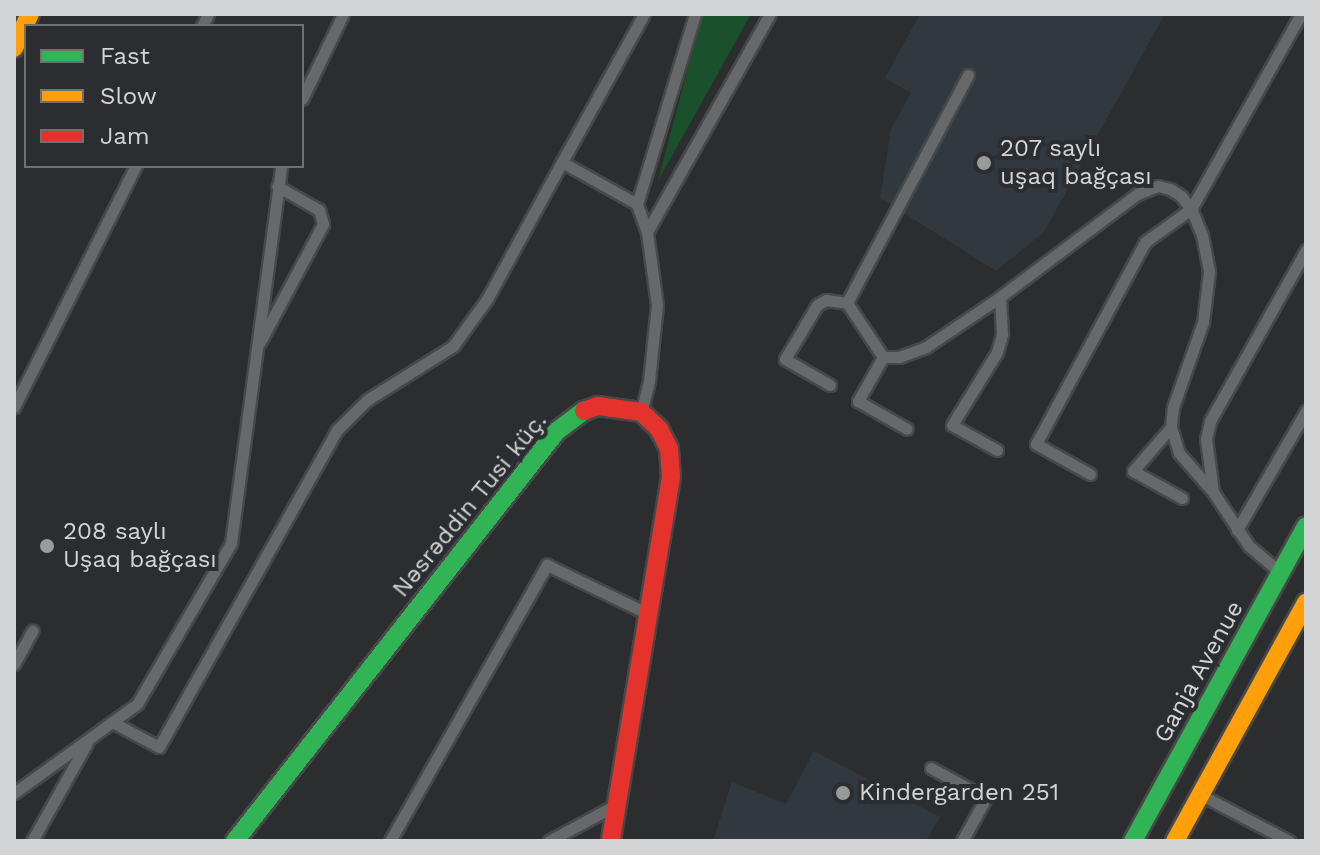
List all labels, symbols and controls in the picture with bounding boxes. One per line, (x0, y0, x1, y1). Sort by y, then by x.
legend (24, 24, 304, 168)
text: Fast (100, 42, 150, 70)
text: Slow (100, 82, 157, 110)
text: Jam (100, 122, 150, 150)
place label: 207 saylı uşaq bağçası (1000, 135, 1152, 191)
marker: 207 saylı uşaq bağçası (975, 154, 993, 172)
street label: Nəsrəddin Tusi küç. (387, 407, 553, 603)
place label: 208 saylı Uşaq bağçası (63, 518, 217, 574)
marker: 208 saylı Uşaq bağçası (38, 537, 56, 555)
street label: Ganja Avenue (1148, 596, 1250, 748)
place label: Kindergarden 251 (859, 779, 1059, 807)
marker: Kindergarden 251 (834, 784, 852, 802)

